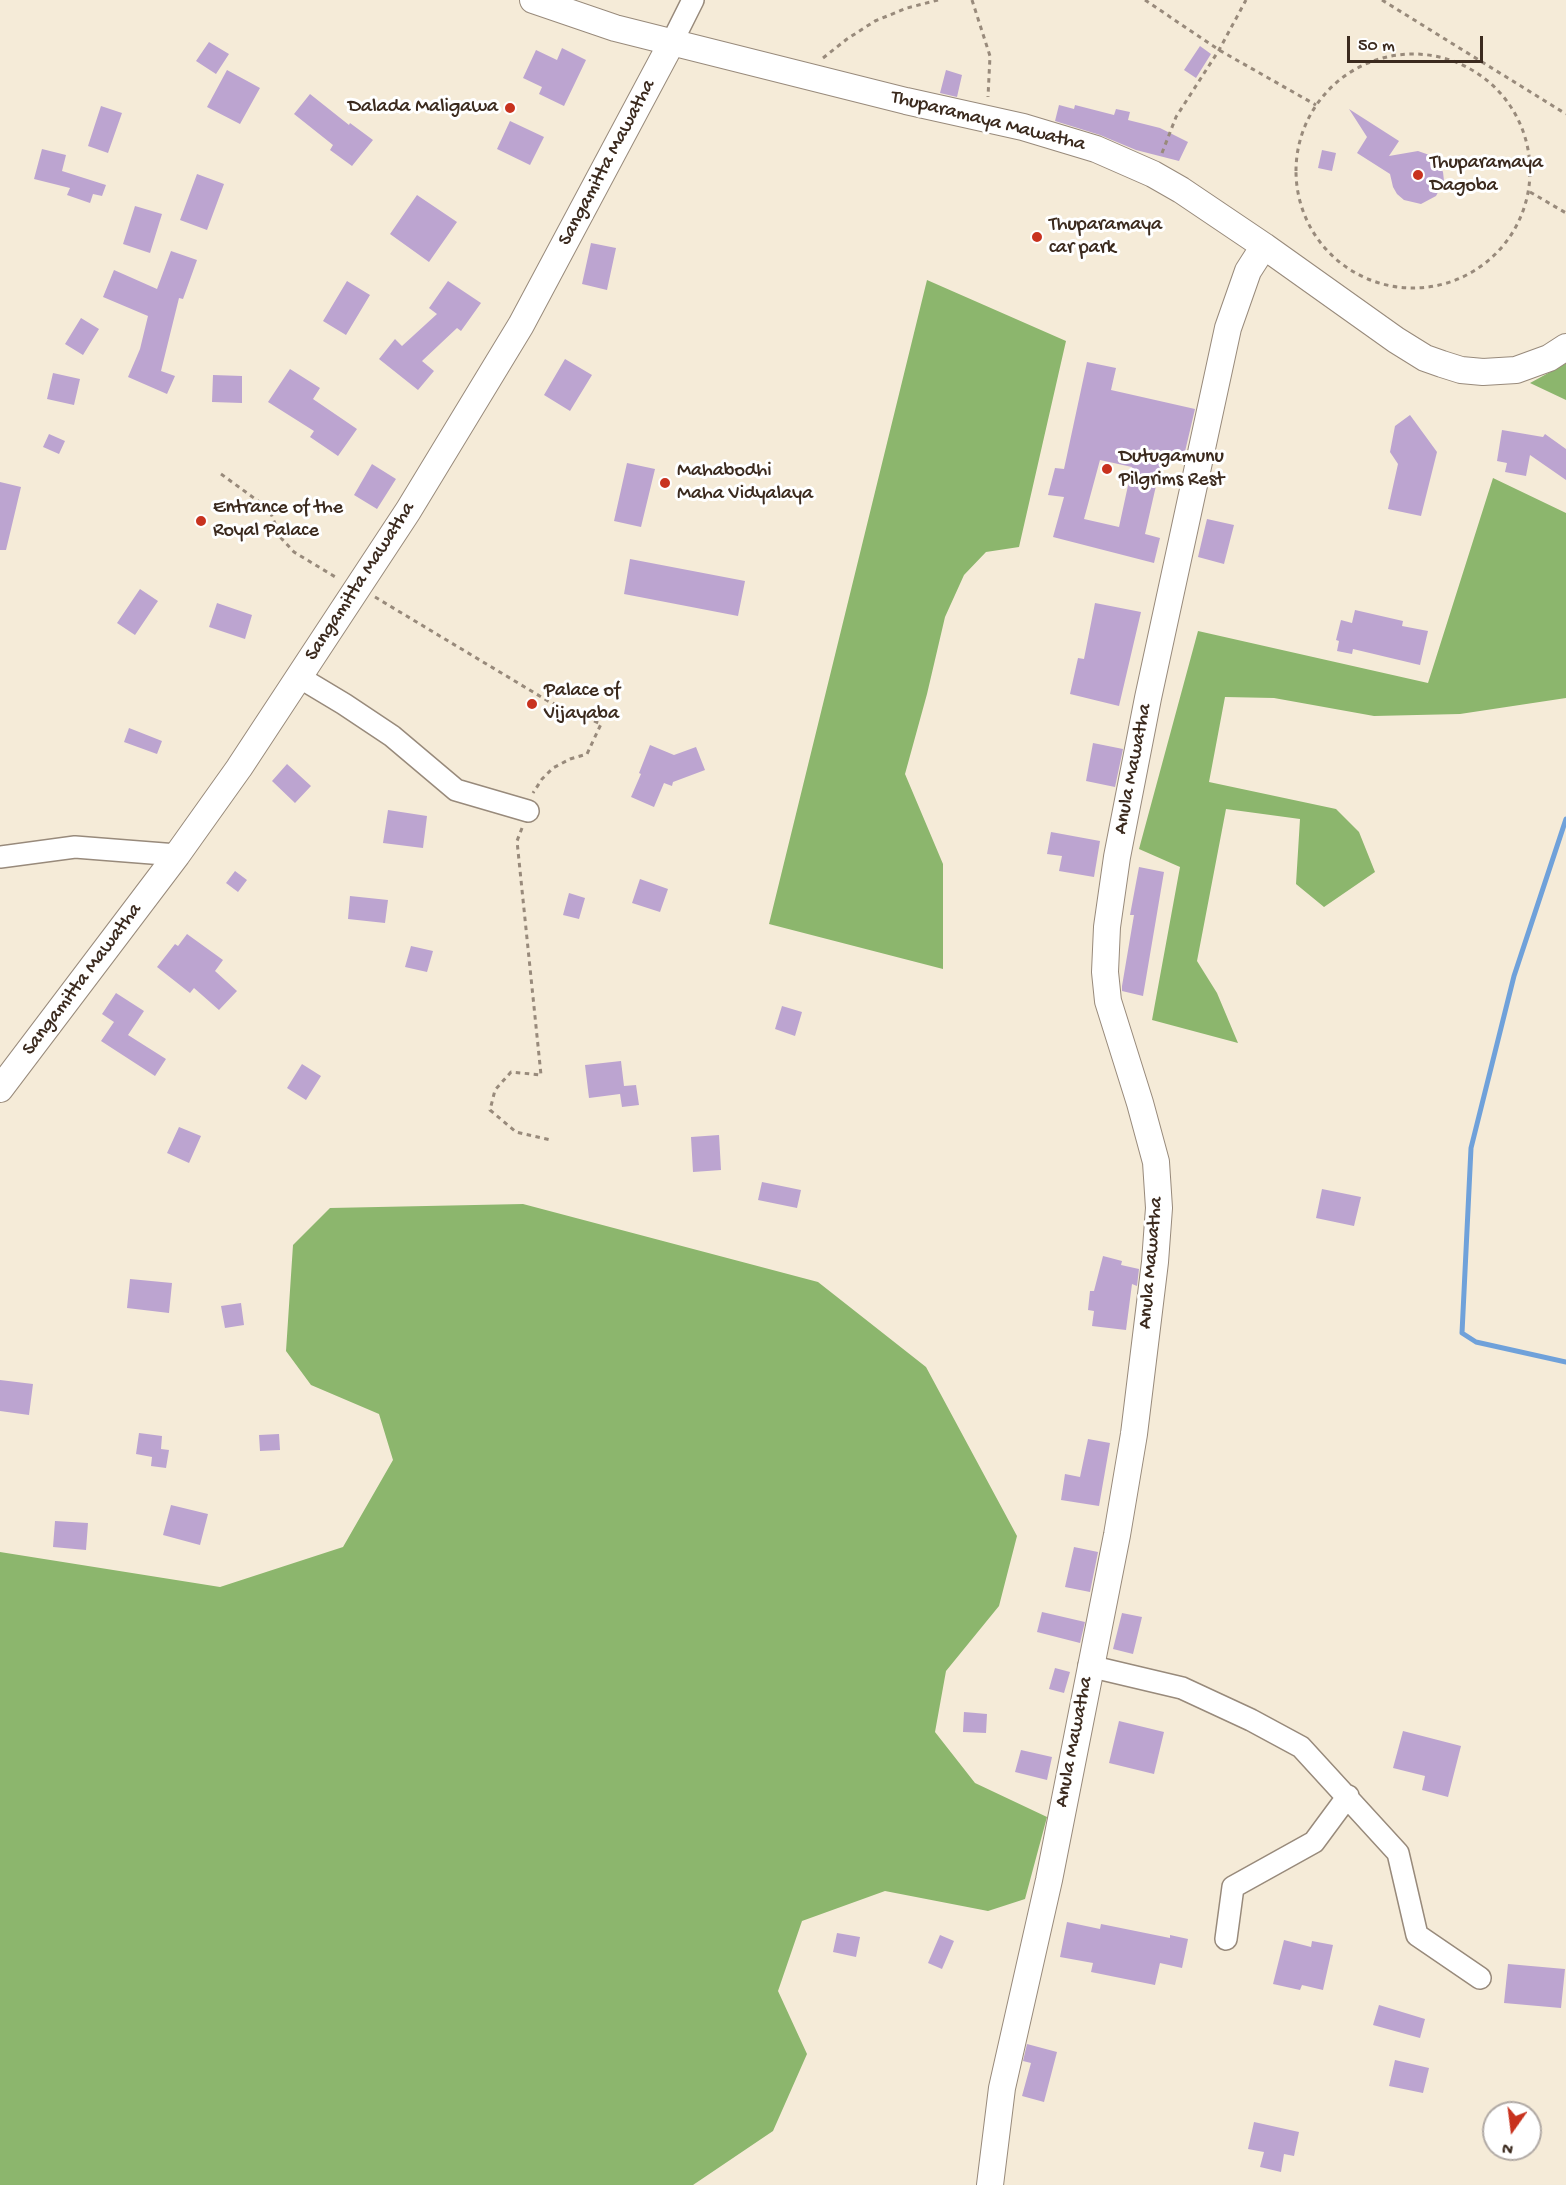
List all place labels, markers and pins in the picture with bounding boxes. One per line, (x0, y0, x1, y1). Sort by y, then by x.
place label: Dalada Maligawa (348, 96, 498, 120)
marker: Dalada Maligawa (503, 101, 517, 115)
place label: Thuparamaya Dagoba (1430, 152, 1543, 199)
marker: Thuparamaya Dagoba (1411, 168, 1425, 182)
place label: Thuparamaya car park (1049, 214, 1162, 261)
marker: Thuparamaya car park (1030, 230, 1044, 244)
place label: Dutugamunu Pilgrims Rest (1119, 446, 1224, 493)
place label: Mahabodhi Maha Vidyalaya (677, 460, 813, 507)
marker: Dutugamunu Pilgrims Rest (1100, 462, 1114, 476)
marker: Mahabodhi Maha Vidyalaya (658, 476, 672, 490)
place label: Entrance of the Royal Palace (213, 497, 343, 544)
marker: Entrance of the Royal Palace (194, 514, 208, 528)
place label: Palace of Vijayaba (544, 680, 620, 727)
marker: Palace of Vijayaba (525, 697, 539, 711)

